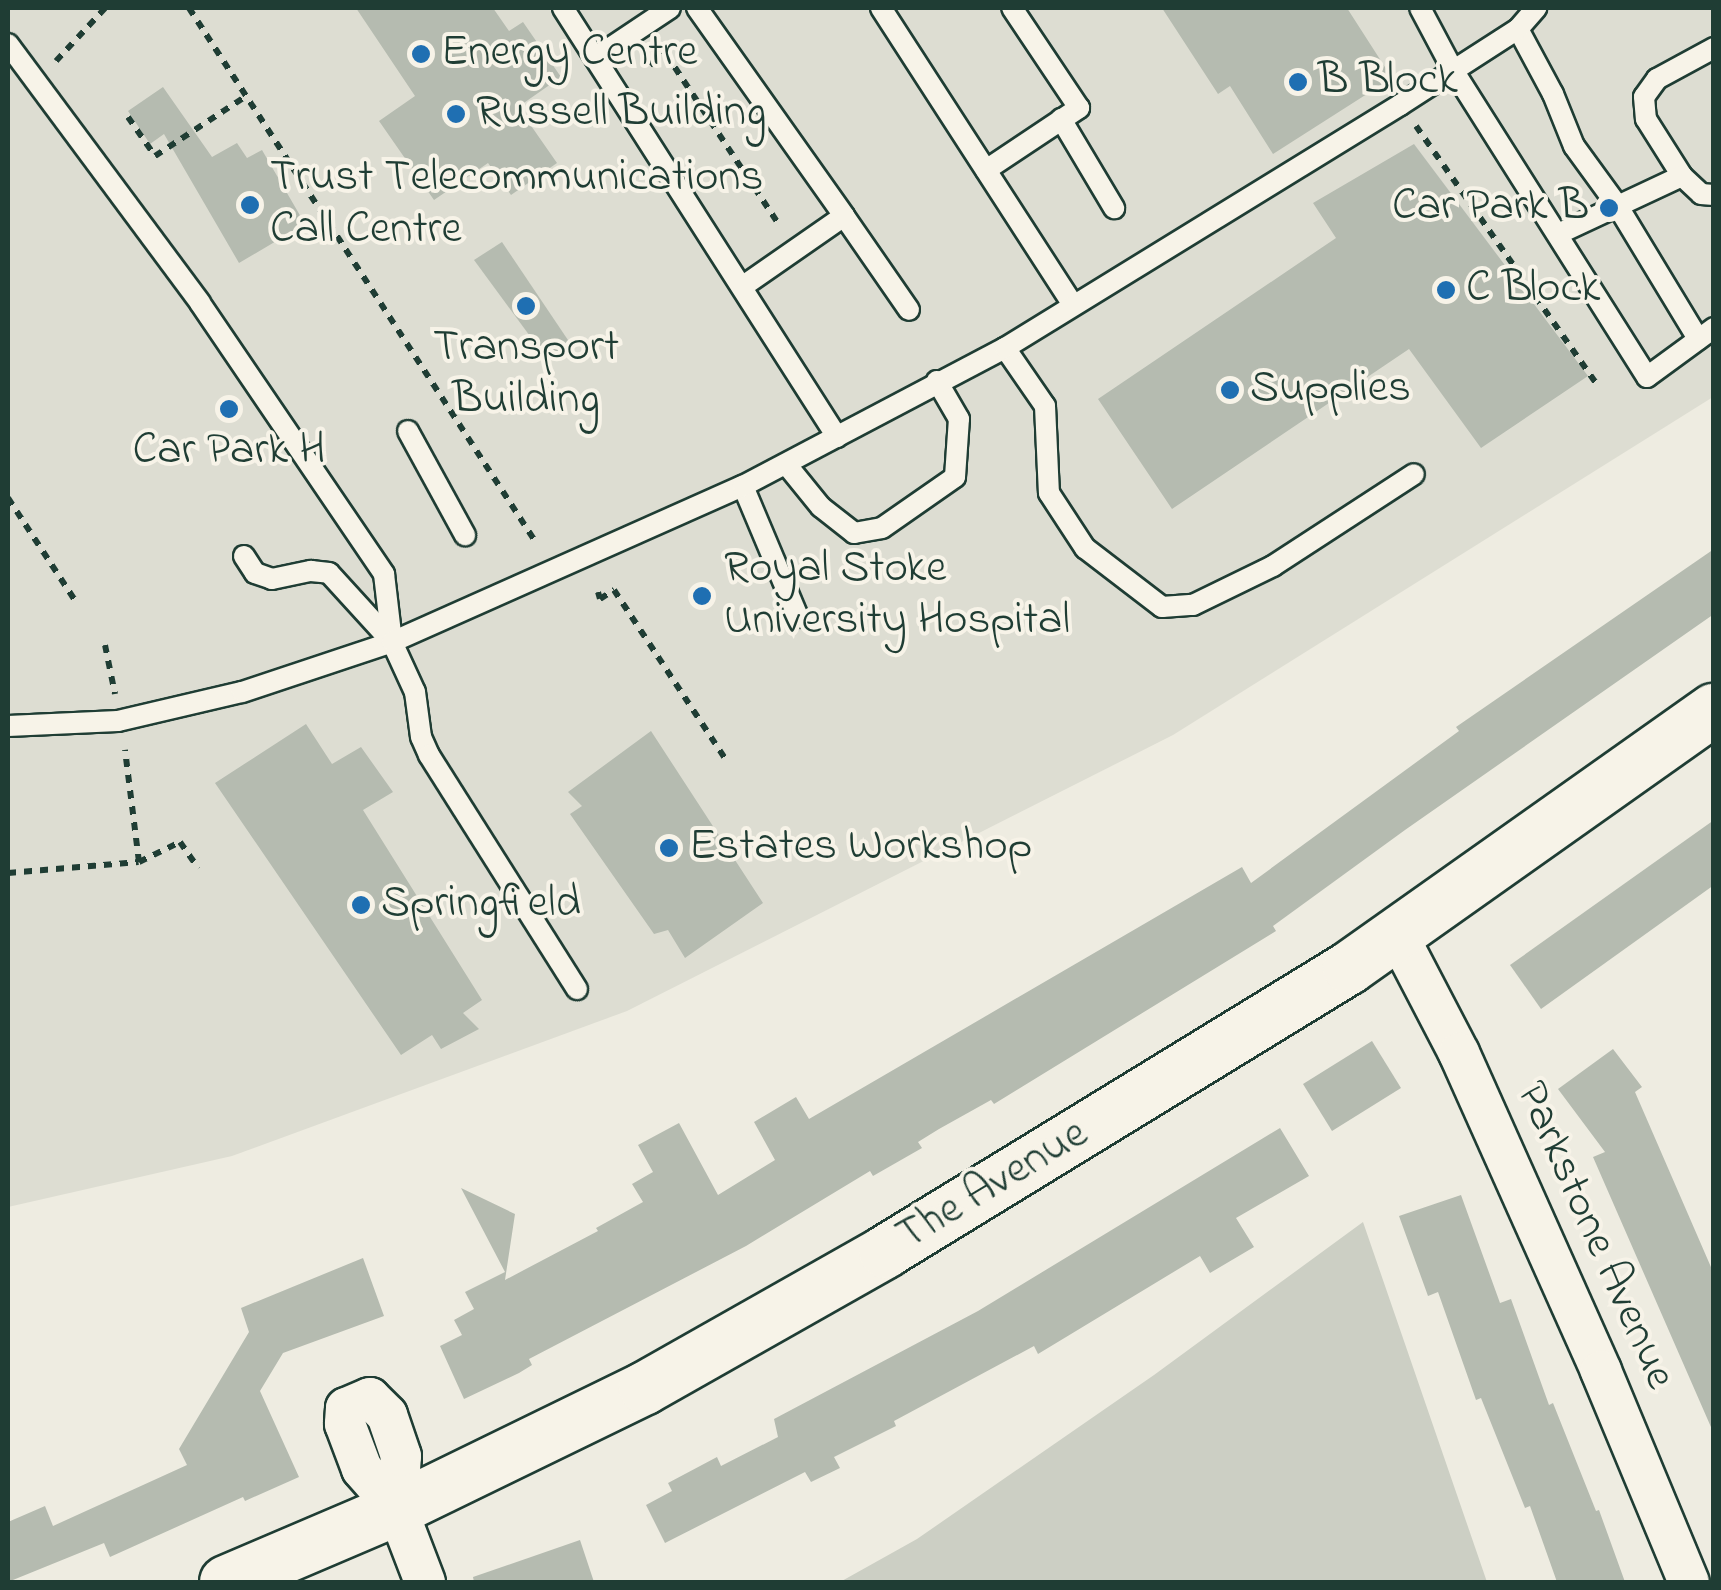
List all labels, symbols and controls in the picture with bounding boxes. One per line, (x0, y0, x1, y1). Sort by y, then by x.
place label: Energy Centre (441, 27, 697, 81)
marker: Energy Centre (410, 43, 432, 65)
place label: B Block (1318, 55, 1458, 109)
marker: B Block (1287, 71, 1309, 93)
place label: Russell Building (476, 87, 766, 141)
marker: Russell Building (445, 103, 467, 125)
place label: Trust Telecommunications Call Centre (270, 152, 763, 258)
place label: Car Park B (1392, 181, 1589, 235)
marker: Trust Telecommunications Call Centre (239, 194, 261, 216)
marker: Car Park B (1598, 197, 1620, 219)
place label: C Block (1466, 263, 1600, 317)
marker: C Block (1435, 279, 1457, 301)
marker: Transport Building (515, 295, 537, 317)
place label: Transport Building (433, 322, 619, 428)
place label: Supplies (1250, 363, 1411, 417)
marker: Supplies (1219, 379, 1241, 401)
marker: Car Park H (218, 398, 240, 420)
place label: Car Park H (133, 425, 325, 479)
place label: Royal Stoke University Hospital (724, 543, 1070, 649)
marker: Royal Stoke University Hospital (689, 583, 715, 609)
place label: Estates Workshop (689, 821, 1032, 875)
marker: Estates Workshop (658, 837, 680, 859)
place label: Springfield (381, 878, 581, 932)
marker: Springfield (350, 894, 372, 916)
street label: Parkstone Avenue (1502, 1074, 1686, 1398)
street label: The Avenue (888, 1108, 1098, 1264)

